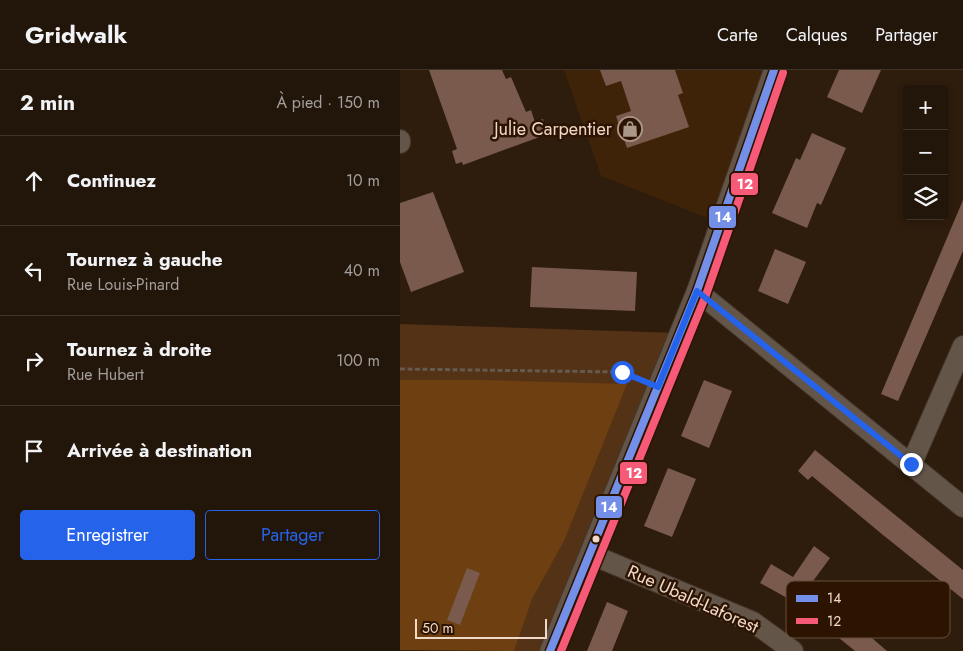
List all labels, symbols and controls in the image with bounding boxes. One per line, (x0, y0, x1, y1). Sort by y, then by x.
text: Gridwalk (25, 17, 127, 52)
text: Carte (717, 22, 758, 48)
text: Calques (786, 22, 847, 48)
text: Partager (875, 22, 938, 48)
map controls (903, 85, 948, 220)
button: + (903, 85, 948, 130)
text: 2 min (20, 88, 75, 118)
text: À pied · 150 m (276, 91, 380, 114)
place label: Julie Carpentier (492, 116, 613, 142)
shop icon: Julie Carpentier (617, 116, 643, 142)
button: − (903, 130, 948, 175)
icon: ahead (20, 167, 48, 195)
text: Continuez (67, 167, 156, 194)
text: 10 m (346, 169, 380, 192)
line badge: 12 (730, 172, 759, 196)
text: 12 (737, 174, 753, 194)
button: layers (903, 175, 948, 220)
line badge: 14 (708, 205, 737, 229)
text: 14 (715, 207, 732, 227)
text: Tournez à gauche (67, 246, 223, 273)
icon: left (20, 257, 48, 285)
text: 40 m (344, 259, 380, 282)
text: Rue Louis-Pinard (67, 273, 179, 296)
text: Tournez à droite (67, 336, 212, 363)
icon: right (20, 347, 48, 375)
text: 100 m (336, 349, 380, 372)
route start (611, 361, 634, 384)
text: Rue Hubert (67, 363, 144, 386)
icon: arrive (20, 437, 48, 465)
text: Arrivée à destination (67, 437, 252, 464)
route end (900, 453, 923, 476)
line badge: 12 (619, 461, 648, 485)
text: 12 (626, 463, 642, 483)
line badge: 14 (595, 495, 623, 519)
text: 14 (601, 497, 618, 517)
button: Enregistrer (20, 510, 195, 560)
button: Partager (205, 510, 380, 560)
unlabelled marker (591, 534, 601, 544)
street label: Rue Ubald-Laforest (623, 558, 763, 640)
legend (786, 581, 950, 638)
text: 14 (827, 588, 841, 608)
text: 12 (827, 611, 841, 631)
scale bar (415, 616, 548, 639)
text: 50 m (422, 618, 453, 638)

